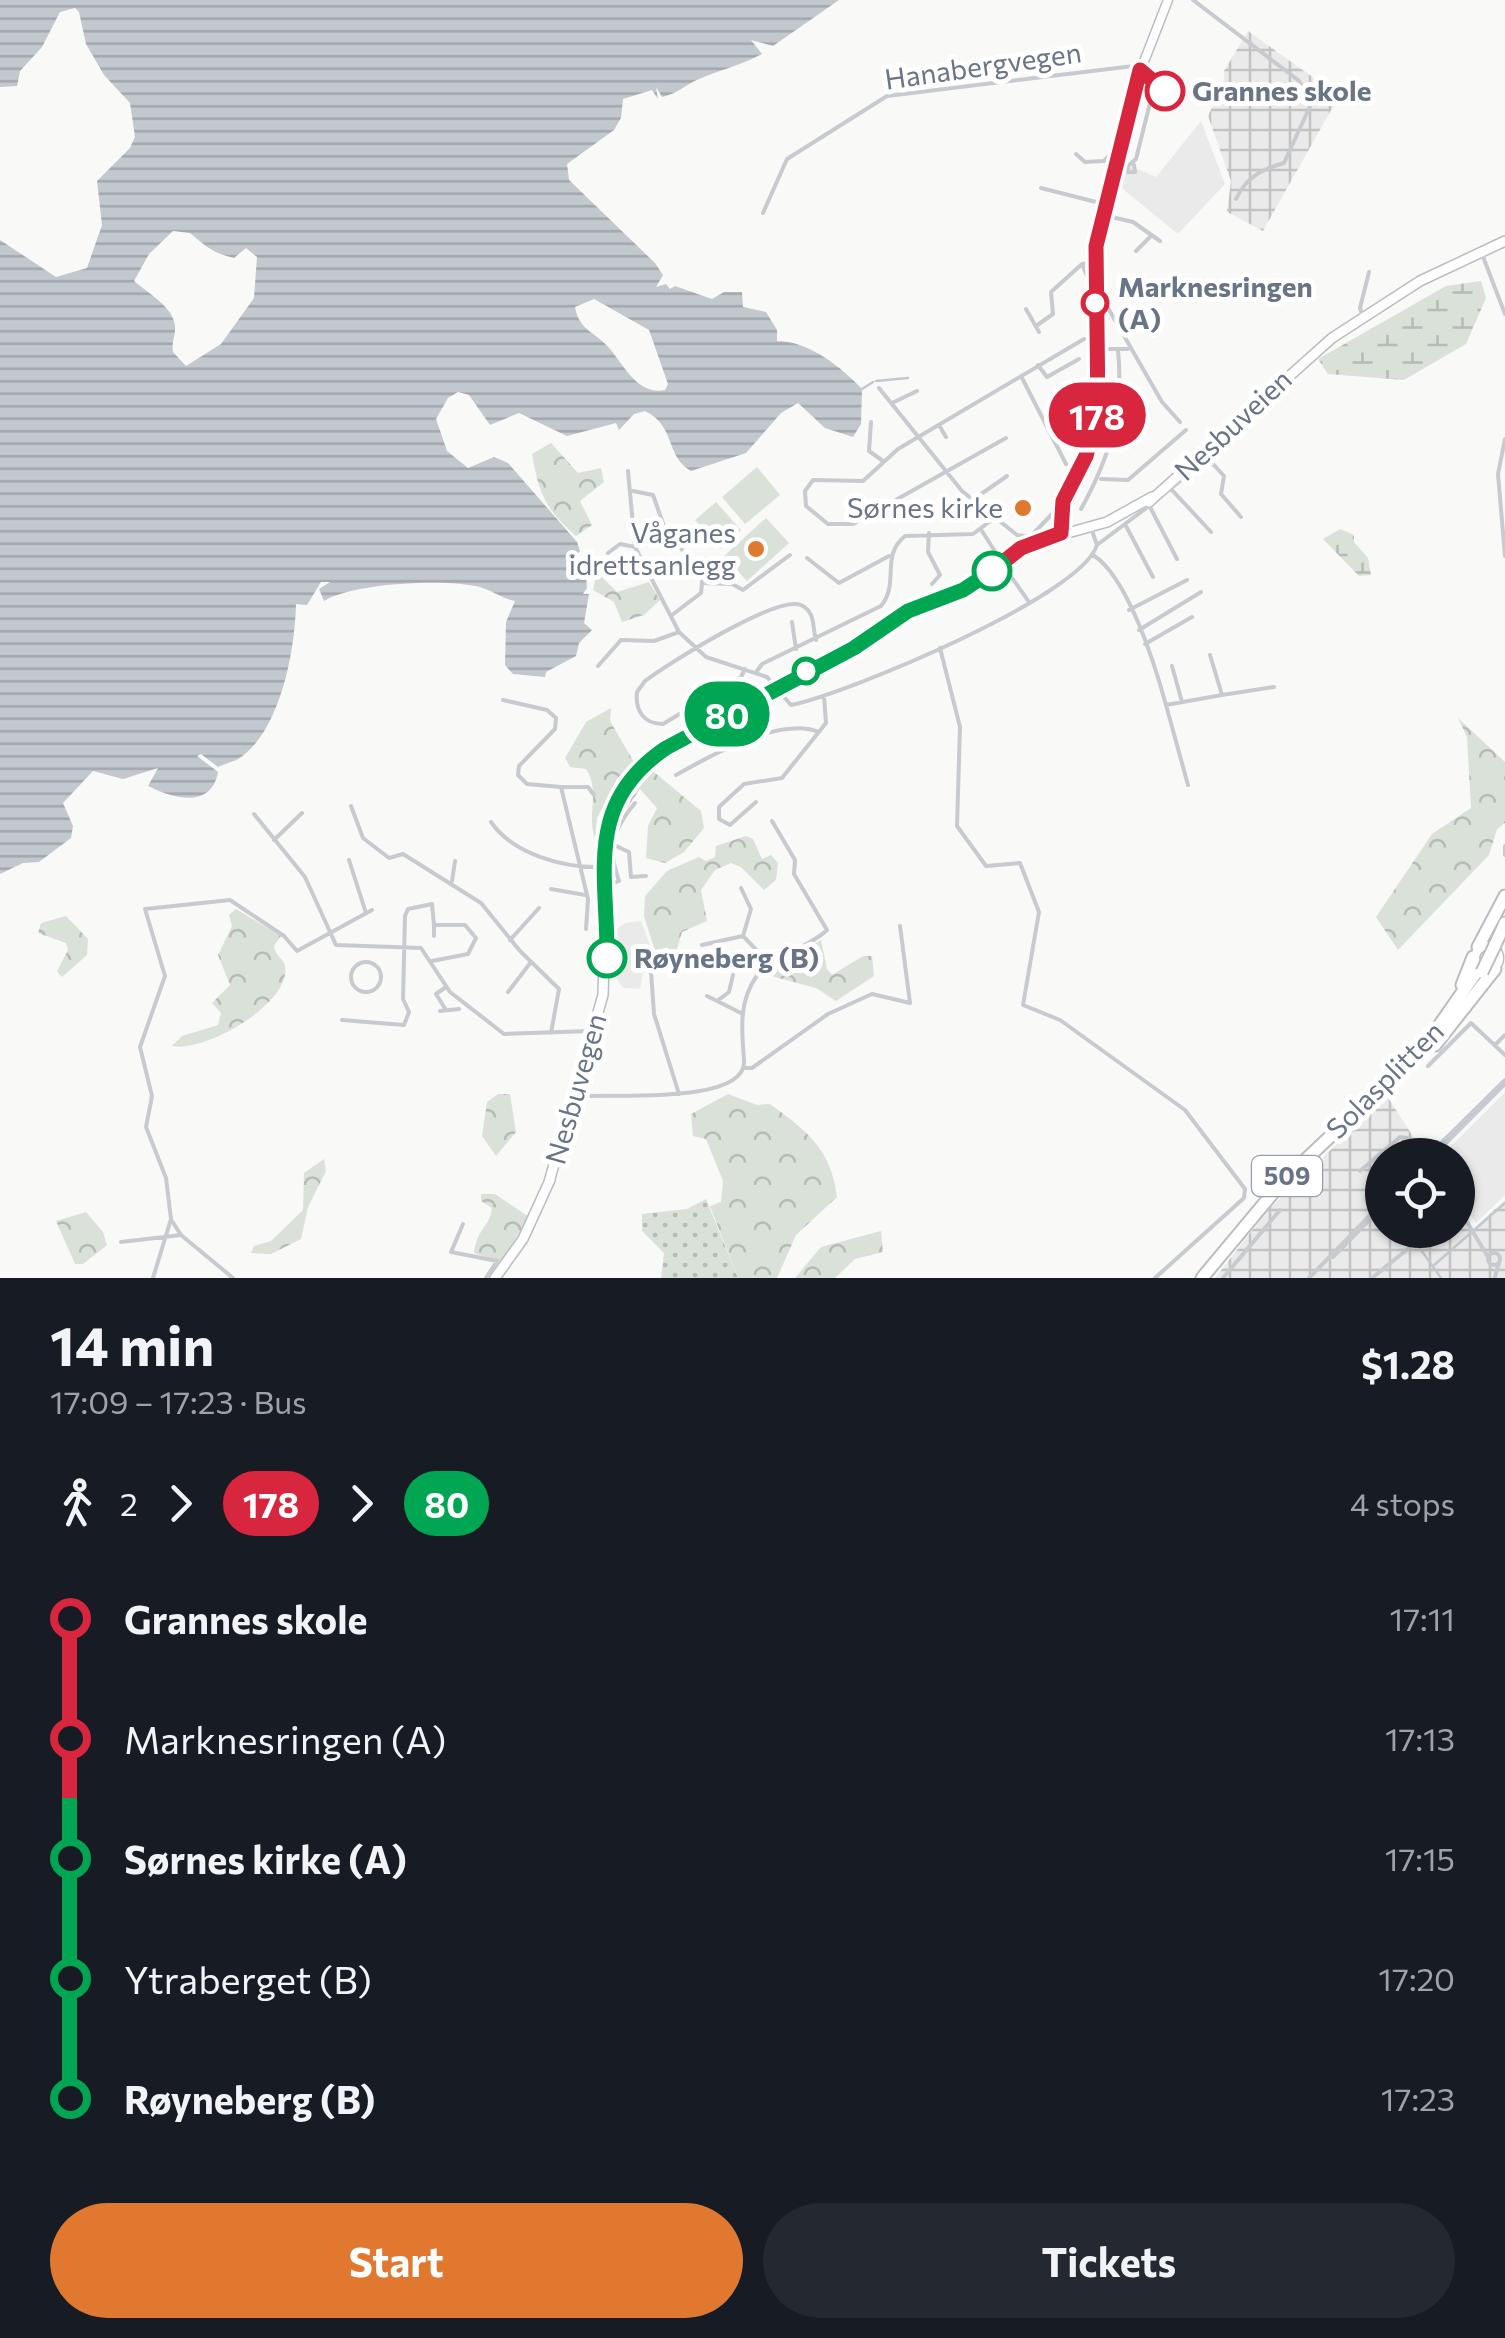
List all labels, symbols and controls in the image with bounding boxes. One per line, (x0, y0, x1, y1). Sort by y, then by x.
street label: Hanabergvegen (882, 34, 1083, 96)
marker: Grannes skole (1146, 72, 1184, 110)
place label: Grannes skole (1192, 73, 1371, 107)
place label: Marknesringen (A) (1118, 269, 1313, 335)
marker: Marknesringen (A) (1082, 290, 1108, 316)
street label: Nesbuveien (1167, 362, 1298, 487)
line badge: 178 (1040, 382, 1154, 448)
text: 178 (1069, 394, 1125, 437)
place label: Sørnes kirke (847, 490, 1003, 524)
marker: Sørnes kirke (1012, 497, 1034, 519)
place label: Våganes idrettsanlegg (569, 515, 736, 581)
marker: Våganes idrettsanlegg (745, 538, 767, 560)
unlabelled marker (973, 552, 1011, 590)
unlabelled marker (793, 658, 819, 684)
line badge: 80 (682, 682, 772, 746)
text: 80 (705, 693, 749, 736)
marker: Røyneberg (B) (588, 939, 626, 977)
place label: Røyneberg (B) (634, 940, 819, 974)
street label: Nesbuvegen (537, 1009, 613, 1168)
street label: Solasplitten (1318, 1013, 1450, 1145)
map controls (1365, 1138, 1475, 1248)
button: locate (1365, 1138, 1475, 1248)
road number: 509 (1252, 1156, 1322, 1196)
text: 14 min (50, 1310, 214, 1377)
text: $1.28 (1361, 1340, 1455, 1387)
text: 17:09 – 17:23 · Bus (50, 1381, 307, 1421)
icon: walk (50, 1476, 105, 1531)
icon: forward (153, 1476, 208, 1531)
icon: forward (334, 1476, 389, 1531)
text: 178 (243, 1482, 299, 1525)
text: 80 (424, 1482, 469, 1525)
text: 2 (120, 1483, 138, 1523)
text: 4 stops (1350, 1483, 1455, 1523)
text: Grannes skole (124, 1595, 368, 1642)
text: 17:11 (1390, 1598, 1455, 1638)
text: Marknesringen (A) (124, 1715, 446, 1762)
text: 17:13 (1385, 1718, 1455, 1758)
text: Sørnes kirke (A) (124, 1835, 407, 1882)
text: 17:15 (1385, 1838, 1455, 1878)
text: Ytraberget (B) (124, 1955, 372, 2002)
text: 17:20 (1378, 1958, 1455, 1998)
text: Røyneberg (B) (124, 2075, 375, 2122)
text: 17:23 (1381, 2078, 1455, 2118)
button: Start (50, 2203, 743, 2318)
button: Tickets (763, 2203, 1455, 2318)

